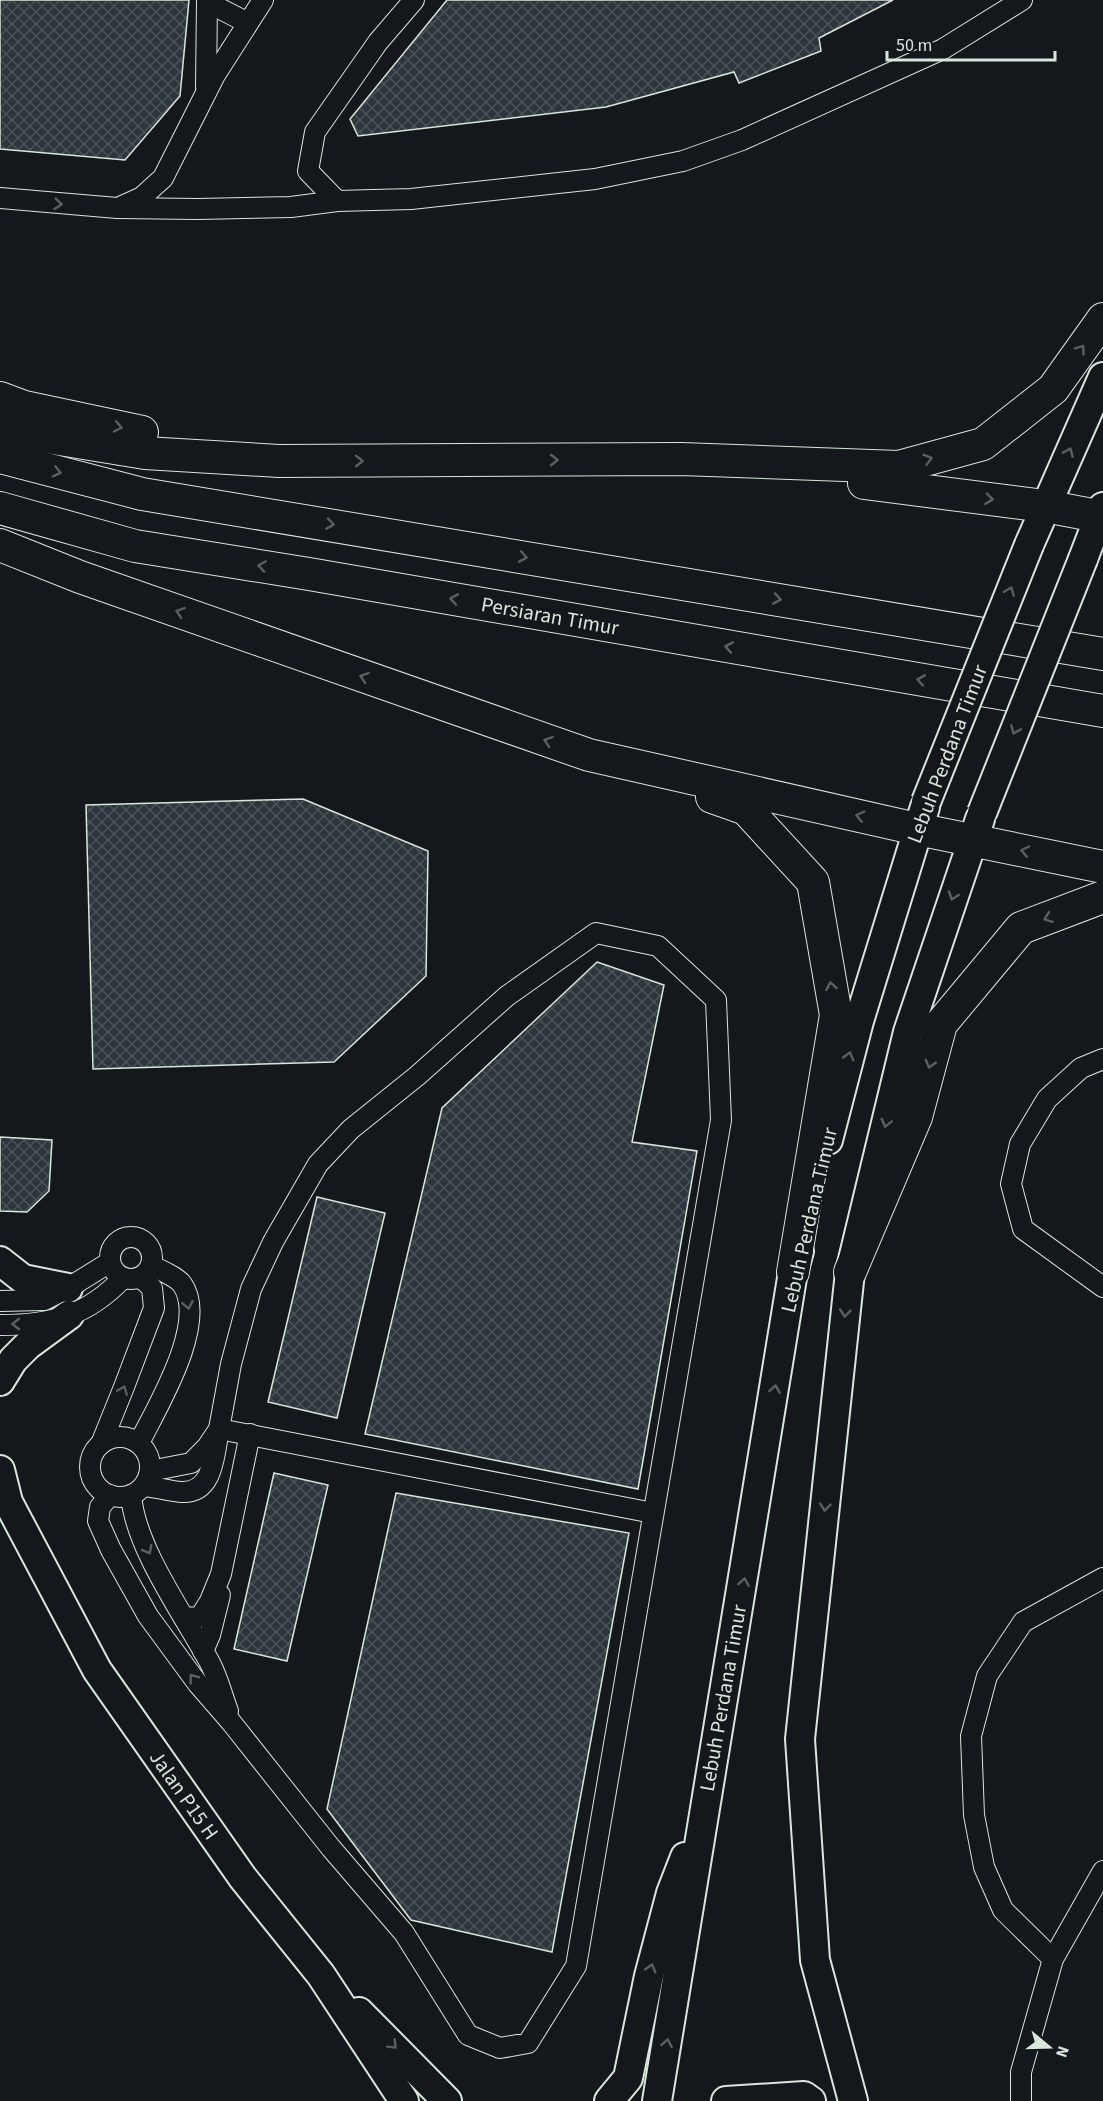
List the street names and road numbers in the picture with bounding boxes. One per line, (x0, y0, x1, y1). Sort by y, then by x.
street label: Persiaran Timur (479, 589, 622, 643)
street label: Lebuh Perdana Timur (899, 660, 995, 848)
street label: Lebuh Perdana Timur (773, 1124, 845, 1315)
street label: Lebuh Perdana Timur (692, 1602, 754, 1794)
street label: Jalan P15 H (142, 1744, 226, 1846)

